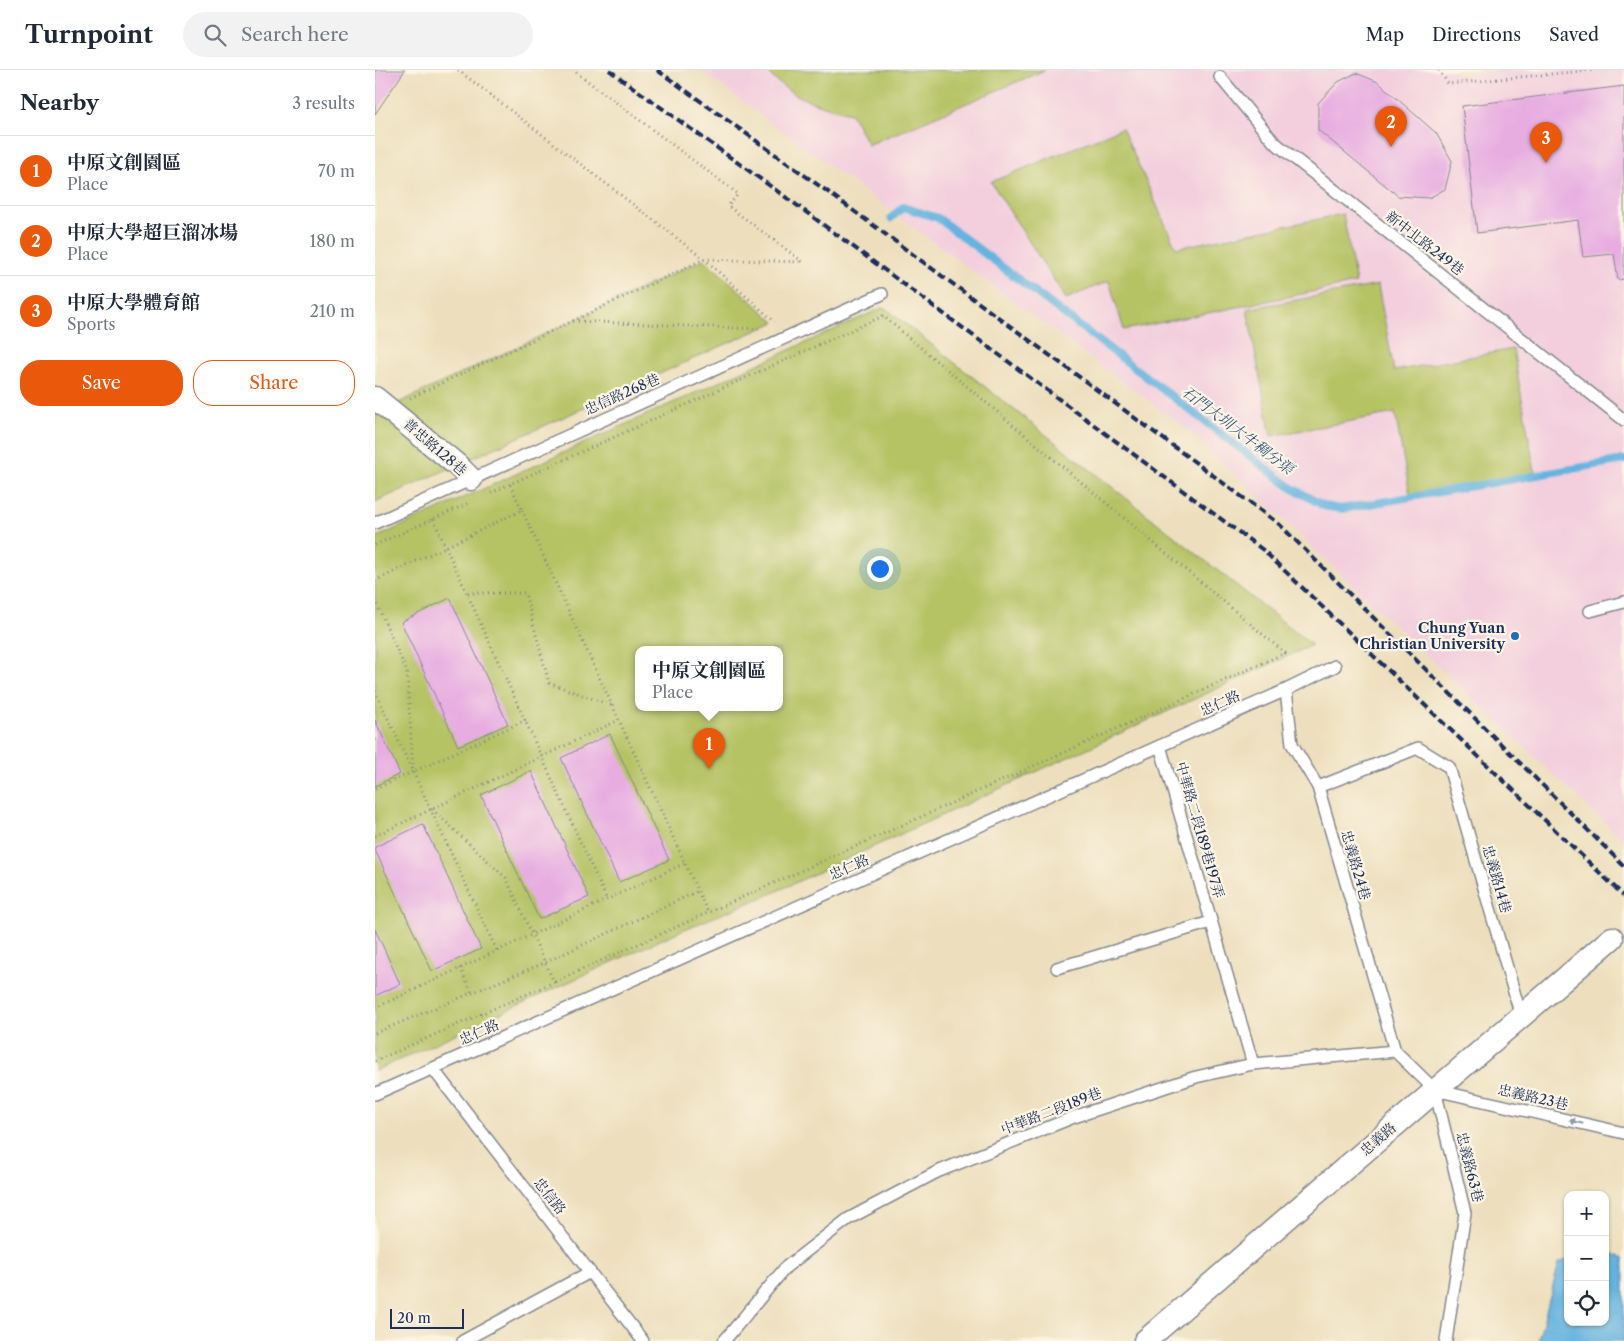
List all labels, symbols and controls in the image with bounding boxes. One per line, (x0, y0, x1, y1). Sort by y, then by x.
search box (183, 12, 533, 57)
text: Turnpoint (25, 20, 153, 49)
icon: search (201, 21, 229, 49)
text: Search here (241, 23, 349, 46)
text: Map (1365, 24, 1404, 46)
text: Directions (1432, 24, 1521, 46)
text: Saved (1549, 24, 1599, 46)
text: Nearby (20, 90, 99, 115)
text: 3 results (292, 93, 355, 113)
pin: 2 (1375, 106, 1407, 147)
pin: 3 (1530, 122, 1562, 163)
text: 中原文創園區 (67, 151, 181, 174)
text: 1 (32, 161, 40, 181)
text: 70 m (318, 161, 355, 181)
text: Place (67, 174, 108, 194)
street label: 新中北路249巷 (1382, 207, 1468, 279)
text: 中原大學超巨溜冰場 (67, 221, 238, 244)
text: 2 (31, 231, 41, 251)
text: 180 m (309, 231, 355, 251)
text: Place (67, 244, 108, 264)
text: 中原大學體育館 (67, 291, 200, 314)
text: 3 (31, 301, 41, 321)
text: 210 m (310, 301, 355, 321)
text: Sports (67, 314, 116, 334)
button: Save (20, 360, 183, 406)
button: Share (193, 360, 355, 406)
street label: 忠信路268巷 (582, 369, 662, 419)
water label: 石門大圳大牛稠分渠 (1178, 382, 1299, 479)
street label: 普忠路128巷 (400, 415, 470, 479)
your location (867, 556, 893, 582)
place label: Chung Yuan Christian University (1359, 619, 1505, 653)
marker: Chung Yuan Christian University (1509, 630, 1521, 642)
popup (635, 646, 783, 711)
text: 中原文創園區 (652, 659, 766, 682)
text: Place (652, 682, 693, 702)
street label: 忠仁路 (1197, 686, 1243, 720)
pin: 1 (693, 728, 725, 769)
street label: 中華路二段189巷197弄 (1172, 760, 1228, 900)
street label: 忠義路24巷 (1337, 828, 1375, 902)
street label: 忠義路14巷 (1479, 843, 1515, 915)
street label: 忠仁路 (826, 850, 872, 884)
street label: 忠仁路 (456, 1015, 502, 1049)
street label: 忠義路23巷 (1496, 1080, 1570, 1114)
street label: 中華路二段189巷 (998, 1084, 1104, 1138)
street label: 忠義路 (1356, 1118, 1400, 1160)
one-way arrow (1569, 1118, 1584, 1126)
street label: 忠義路63巷 (1453, 1130, 1487, 1204)
street label: 忠信路 (530, 1174, 570, 1218)
map controls (1564, 1191, 1609, 1326)
button: + (1564, 1191, 1609, 1236)
button: − (1564, 1236, 1609, 1281)
button: locate (1564, 1281, 1609, 1326)
scale bar (390, 1306, 464, 1329)
text: 20 m (397, 1309, 431, 1327)

